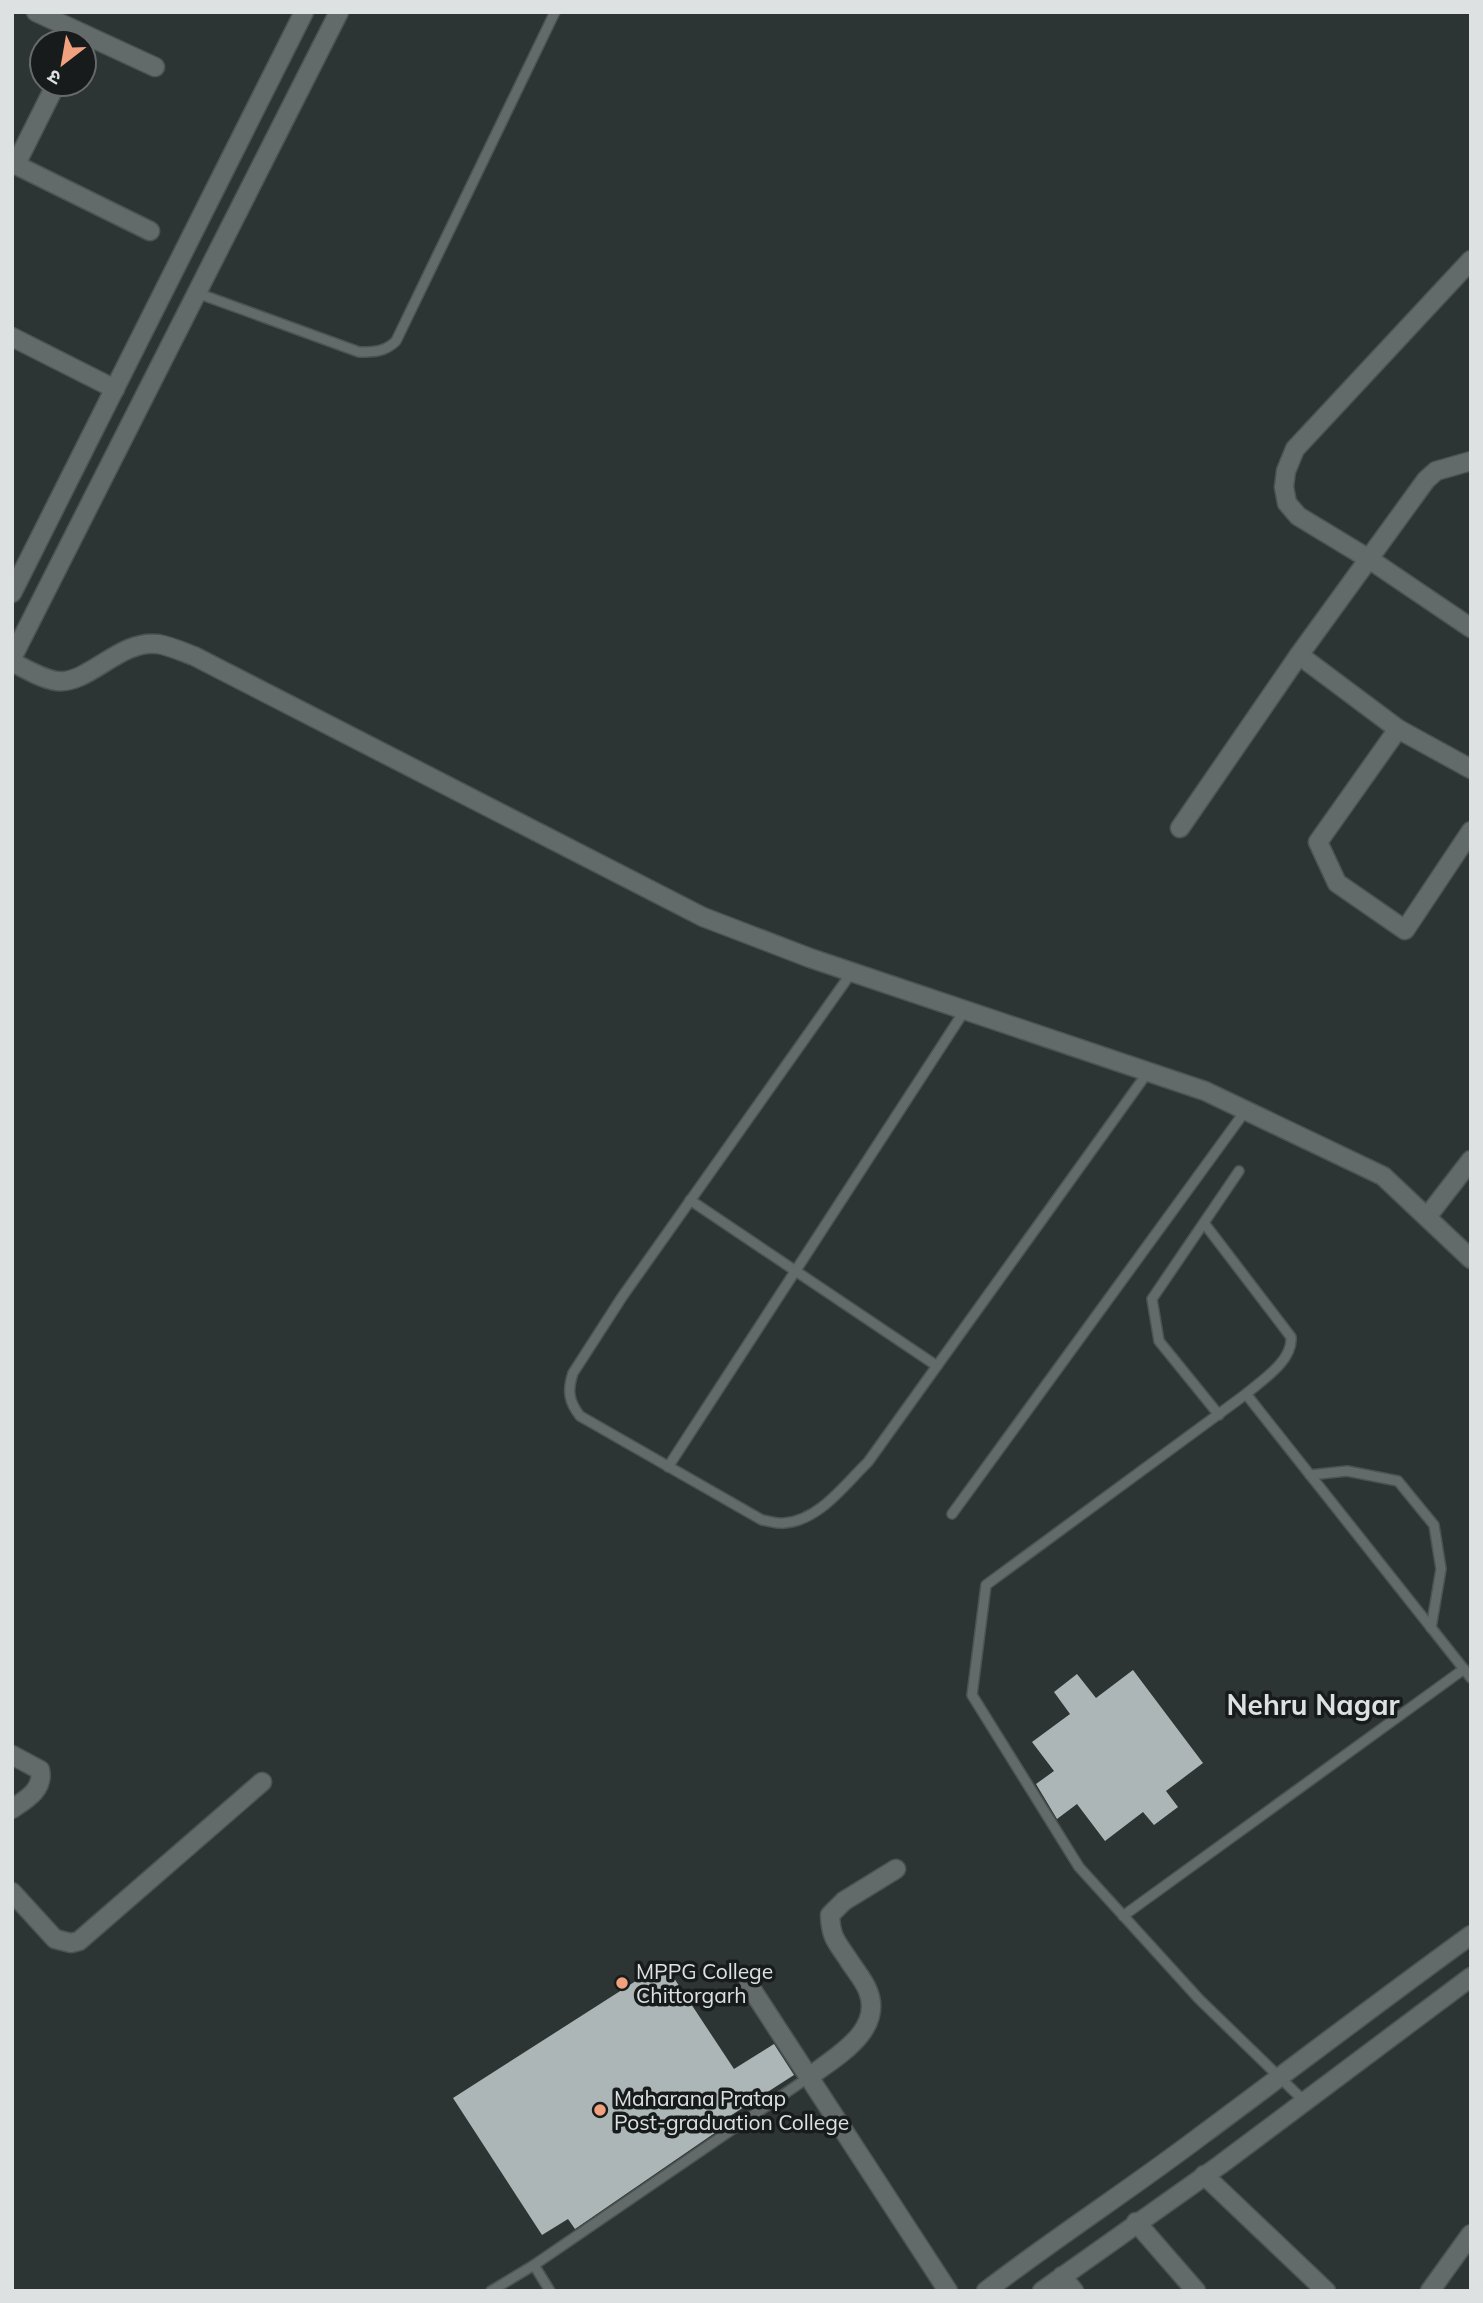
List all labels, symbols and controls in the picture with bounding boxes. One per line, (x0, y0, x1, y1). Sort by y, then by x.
north arrow (28, 28, 98, 98)
text: उ (43, 64, 65, 91)
district label: Nehru Nagar (1226, 1687, 1400, 1722)
place label: MPPG College Chittorgarh (636, 1958, 773, 2008)
marker: MPPG College Chittorgarh (614, 1975, 630, 1991)
place label: Maharana Pratap Post-graduation College (614, 2085, 849, 2135)
marker: Maharana Pratap Post-graduation College (592, 2102, 608, 2118)

